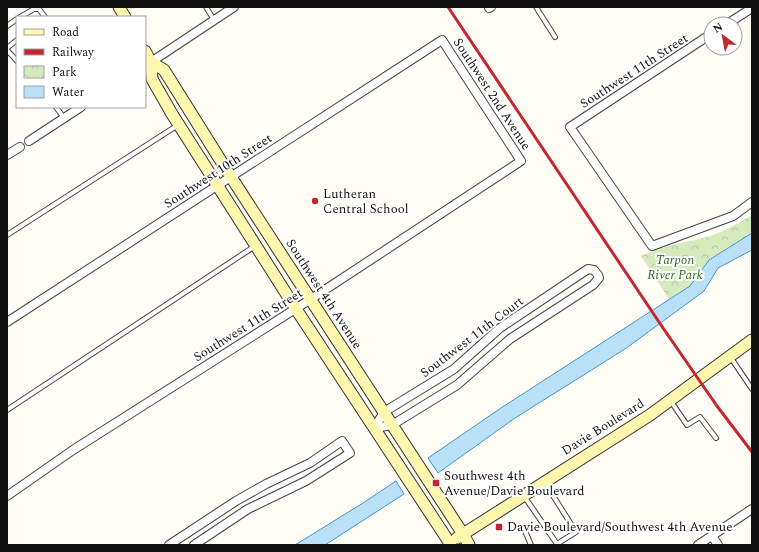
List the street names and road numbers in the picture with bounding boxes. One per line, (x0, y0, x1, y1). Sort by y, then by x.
street label: Southwest 11th Street (576, 28, 692, 114)
street label: Southwest 2nd Avenue (448, 34, 536, 154)
street label: Southwest 10th Street (160, 128, 276, 214)
street label: Southwest 4th Avenue (281, 235, 367, 353)
street label: Southwest 11th Street (189, 283, 307, 367)
street label: Southwest 11th Court (416, 291, 528, 383)
street label: Davie Boulevard (558, 394, 648, 460)

